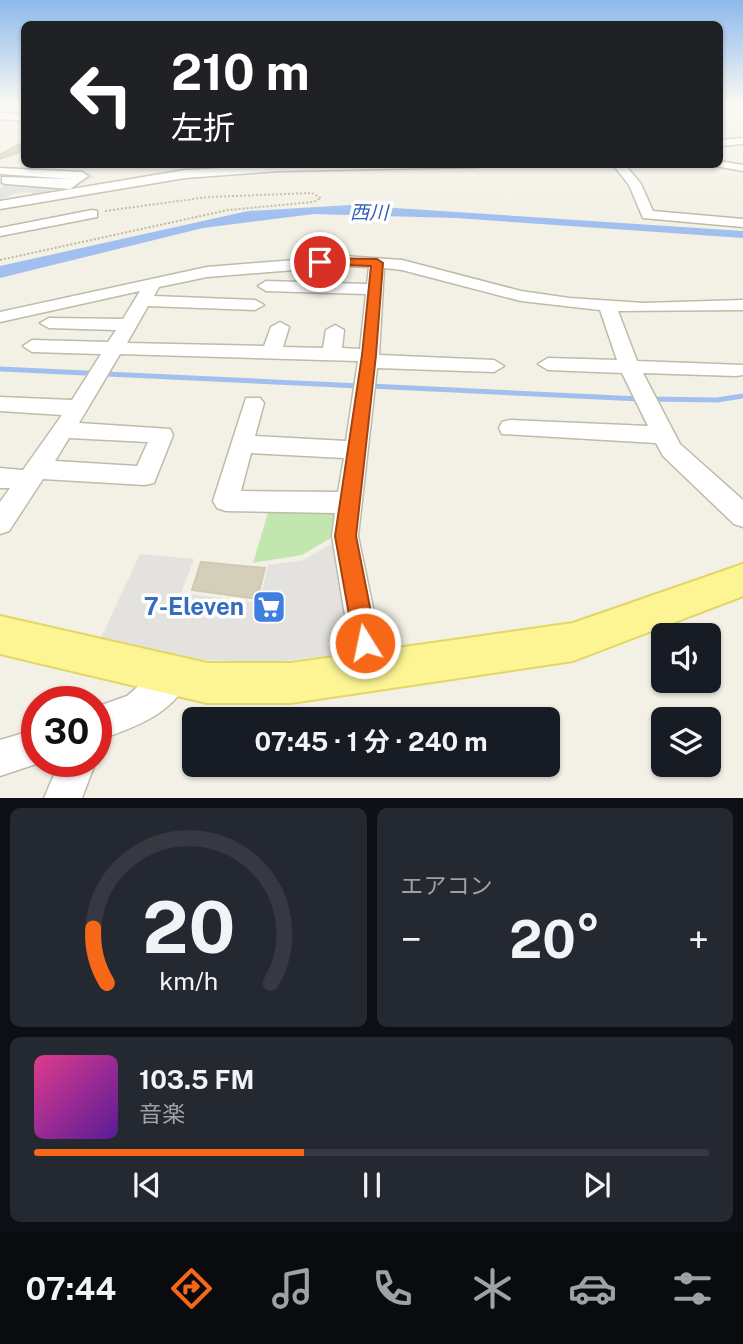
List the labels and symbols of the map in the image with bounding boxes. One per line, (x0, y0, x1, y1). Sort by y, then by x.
water label: 西川 (350, 201, 390, 223)
pin (290, 232, 350, 292)
supermarket icon: 7-Eleven (250, 588, 288, 626)
place label: 7-Eleven (144, 592, 244, 620)
position arrow (328, 606, 402, 680)
speed limit sign: 30 (21, 686, 112, 777)

